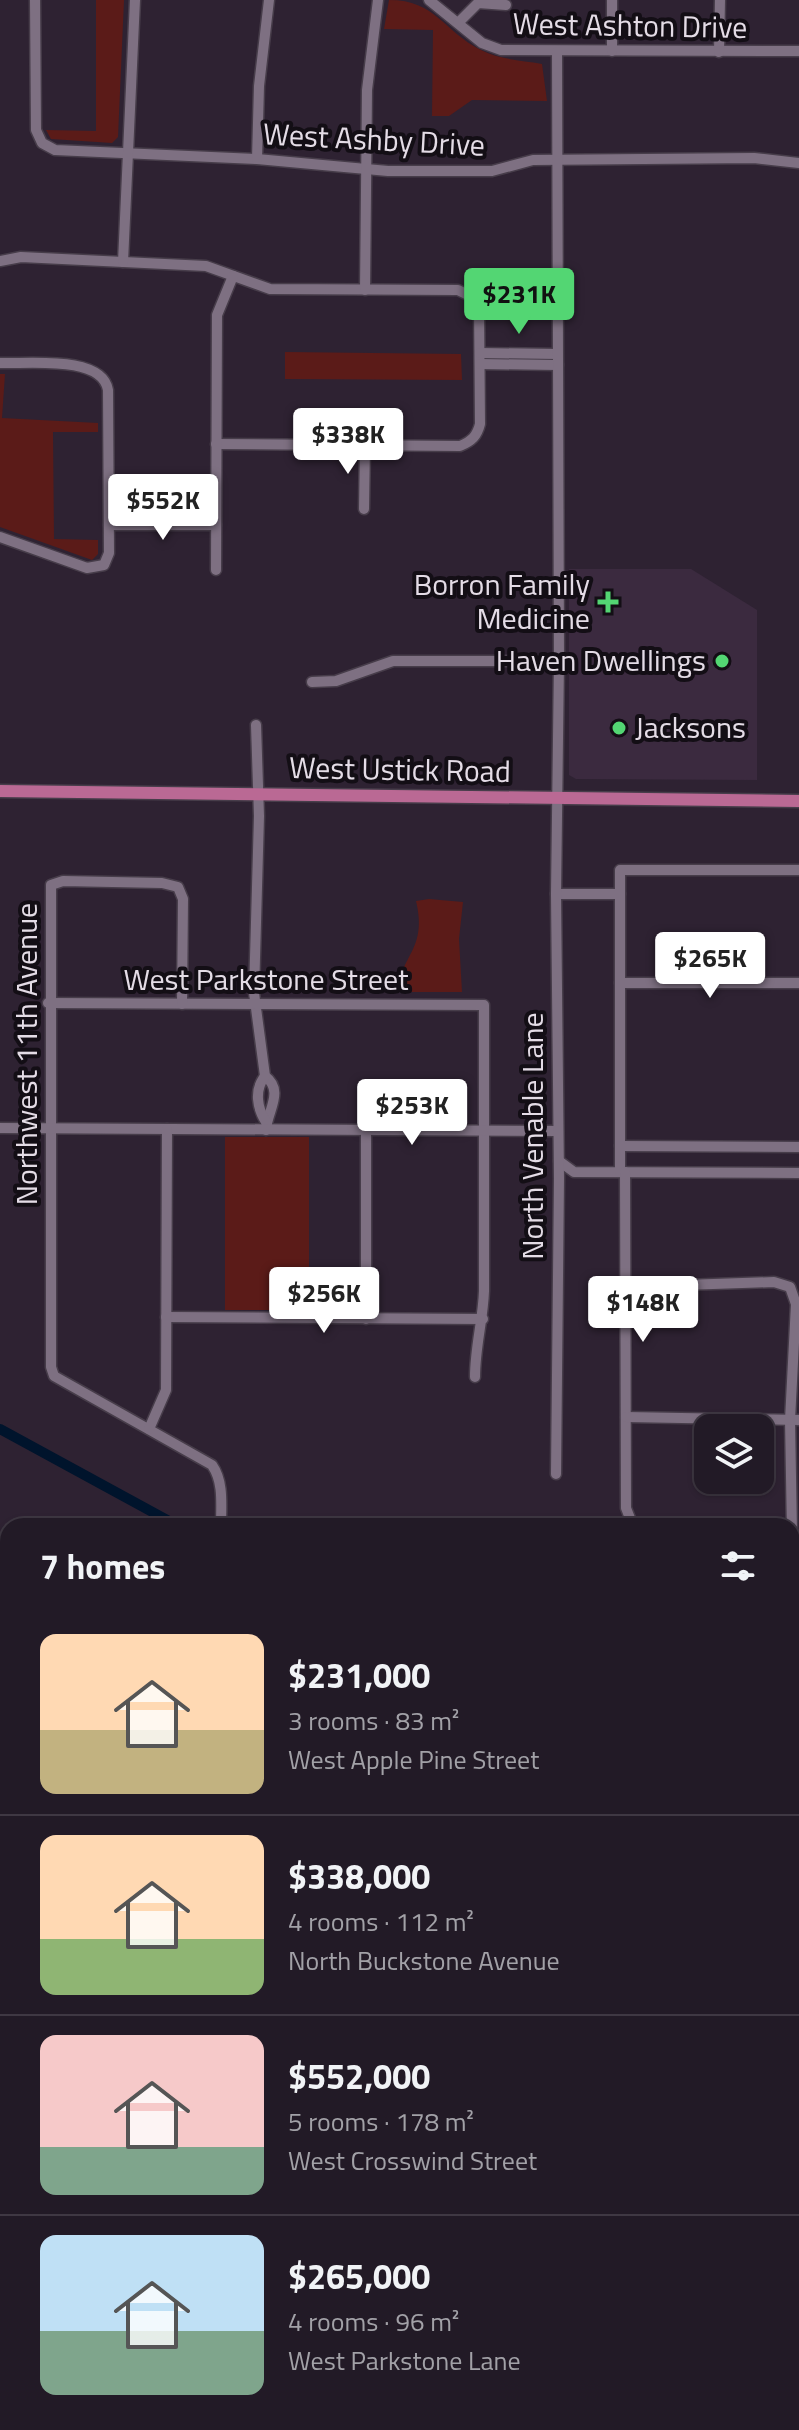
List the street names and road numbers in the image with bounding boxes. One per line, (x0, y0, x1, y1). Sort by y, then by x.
street label: West Ashton Drive (512, 0, 748, 50)
street label: West Ashby Drive (262, 110, 486, 168)
street label: West Ustick Road (289, 744, 511, 794)
street label: Northwest 11th Avenue (3, 903, 49, 1205)
street label: West Parkstone Street (123, 956, 409, 1002)
street label: North Venable Lane (509, 1012, 555, 1260)

